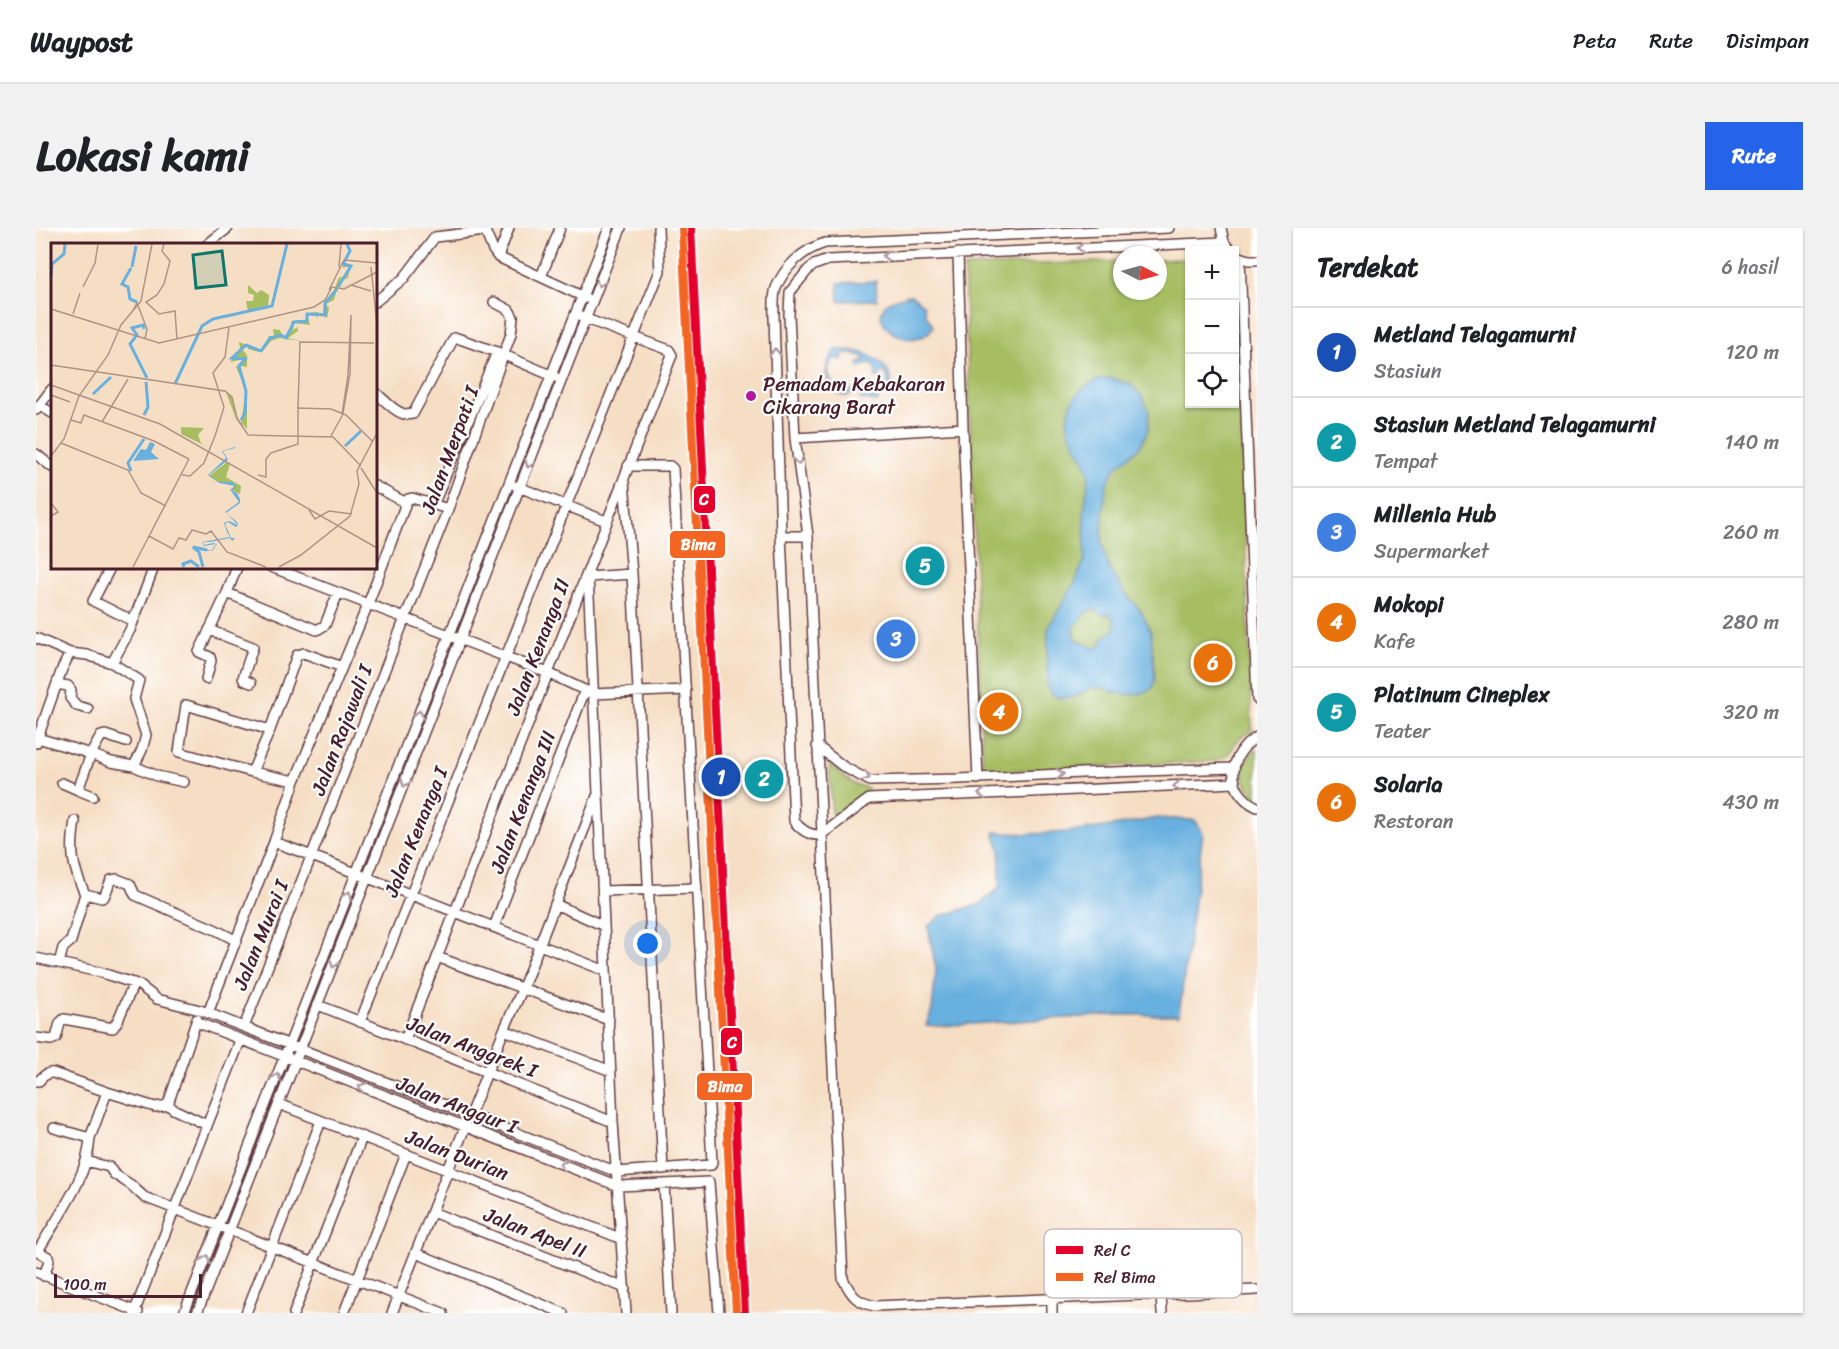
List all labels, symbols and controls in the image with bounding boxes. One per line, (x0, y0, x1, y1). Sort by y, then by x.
text: Waypost (30, 17, 133, 66)
text: Peta (1573, 22, 1616, 60)
text: Rute (1649, 22, 1693, 60)
text: Disimpan (1726, 22, 1809, 60)
text: Lokasi kami (36, 119, 249, 193)
button: Rute (1705, 122, 1803, 190)
one-way arrow (1077, 242, 1086, 255)
inset map (51, 243, 376, 568)
text: Terdekat (1317, 244, 1418, 290)
north arrow (1113, 246, 1167, 300)
map controls (1185, 246, 1239, 408)
button: + (1185, 246, 1239, 300)
one-way arrow (882, 250, 891, 263)
text: 6 hasil (1722, 250, 1779, 285)
one-way arrow (595, 277, 608, 287)
button: − (1185, 300, 1239, 354)
text: Metland Telagamurni (1374, 315, 1576, 354)
text: 1 (1332, 335, 1341, 370)
text: 120 m (1726, 335, 1779, 370)
one-way arrow (769, 347, 782, 356)
button: locate (1185, 354, 1239, 408)
text: Stasiun (1374, 354, 1442, 389)
place label: Pemadam Kebakaran Cikarang Barat (763, 367, 945, 425)
street label: Jalan Merpati I (410, 380, 490, 520)
marker: Pemadam Kebakaran Cikarang Barat (744, 389, 758, 403)
text: Stasiun Metland Telagamurni (1374, 405, 1656, 444)
text: 2 (1331, 425, 1342, 460)
text: 140 m (1725, 425, 1779, 460)
text: Tempat (1374, 444, 1438, 479)
one-way arrow (792, 456, 804, 465)
one-way arrow (524, 458, 537, 469)
line badge: C (693, 485, 716, 514)
text: C (698, 485, 710, 514)
text: Millenia Hub (1374, 495, 1496, 534)
text: 3 (1331, 515, 1342, 550)
text: 260 m (1723, 515, 1779, 550)
line badge: Bima (669, 530, 726, 559)
text: Bima (681, 530, 716, 559)
text: Supermarket (1374, 534, 1489, 569)
pin: 5 (906, 544, 944, 588)
street label: Jalan Kenanga II (495, 573, 580, 721)
text: Mokopi (1374, 585, 1444, 624)
text: 4 (1330, 605, 1343, 640)
text: 280 m (1722, 605, 1779, 640)
pin: 3 (876, 616, 916, 662)
text: Kafe (1374, 624, 1415, 659)
pin: 6 (1194, 640, 1232, 686)
street label: Jalan Rajawali I (301, 659, 383, 801)
text: Platinum Cineplex (1374, 675, 1549, 714)
pin: 4 (980, 690, 1018, 734)
text: 5 (1330, 695, 1343, 730)
text: 320 m (1723, 695, 1779, 730)
one-way arrow (412, 709, 424, 720)
text: Teater (1374, 714, 1430, 749)
street label: Jalan Kenanga III (479, 726, 566, 879)
pin: 1 (702, 754, 740, 800)
pin: 2 (744, 756, 784, 802)
street label: Jalan Kenanga I (374, 761, 458, 903)
text: Solaria (1374, 765, 1442, 804)
one-way arrow (1055, 768, 1064, 781)
one-way arrow (860, 770, 870, 783)
one-way arrow (400, 776, 412, 787)
one-way arrow (1172, 779, 1181, 792)
text: 6 (1331, 785, 1342, 820)
text: 430 m (1722, 785, 1779, 820)
one-way arrow (978, 788, 987, 800)
text: Restoran (1374, 804, 1454, 839)
street label: Jalan Murai I (223, 874, 299, 996)
one-way arrow (341, 891, 353, 902)
your location (633, 929, 662, 958)
one-way arrow (329, 958, 341, 969)
street label: Jalan Anggrek I (401, 1006, 543, 1088)
line badge: C (720, 1027, 743, 1056)
text: C (726, 1028, 738, 1057)
street label: Jalan Anggur I (390, 1065, 524, 1145)
one-way arrow (270, 1072, 282, 1083)
line badge: Bima (696, 1072, 753, 1101)
text: Bima (708, 1072, 743, 1101)
one-way arrow (357, 1082, 367, 1095)
street label: Jalan Durian (399, 1119, 514, 1191)
one-way arrow (558, 1160, 569, 1172)
street label: Jalan Apel II (478, 1197, 592, 1269)
legend (1044, 1229, 1242, 1298)
text: Rel C (1094, 1236, 1131, 1265)
one-way arrow (198, 1254, 211, 1264)
text: Rel Bima (1094, 1263, 1156, 1292)
text: 100 m (63, 1270, 107, 1299)
scale bar (54, 1271, 202, 1298)

